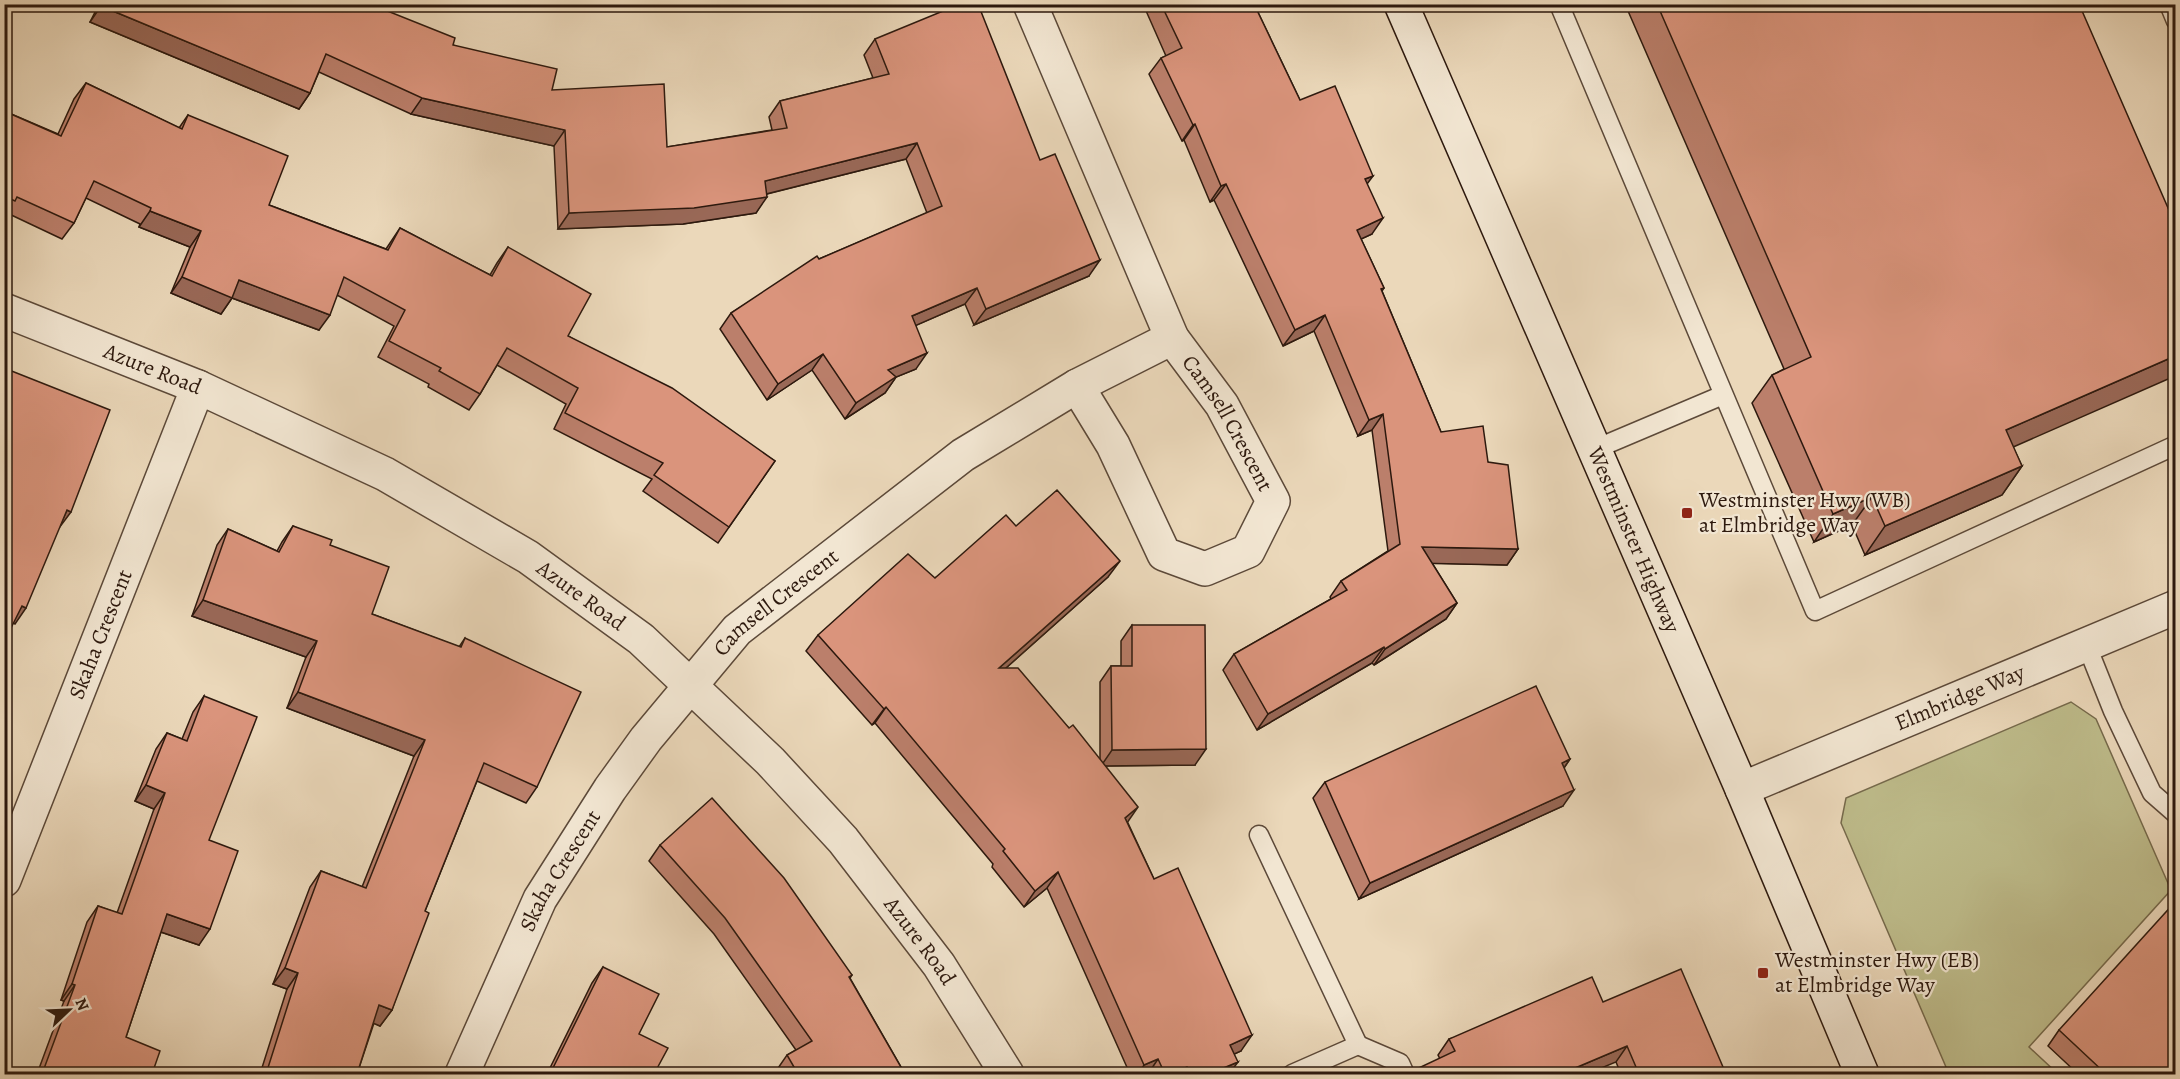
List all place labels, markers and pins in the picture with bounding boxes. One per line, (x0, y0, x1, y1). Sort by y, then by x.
place label: Westminster Hwy (WB) at Elmbridge Way (1698, 485, 1910, 540)
marker: Westminster Hwy (WB) at Elmbridge Way (1680, 506, 1694, 520)
place label: Westminster Hwy (EB) at Elmbridge Way (1774, 945, 1979, 1000)
marker: Westminster Hwy (EB) at Elmbridge Way (1756, 966, 1770, 980)

